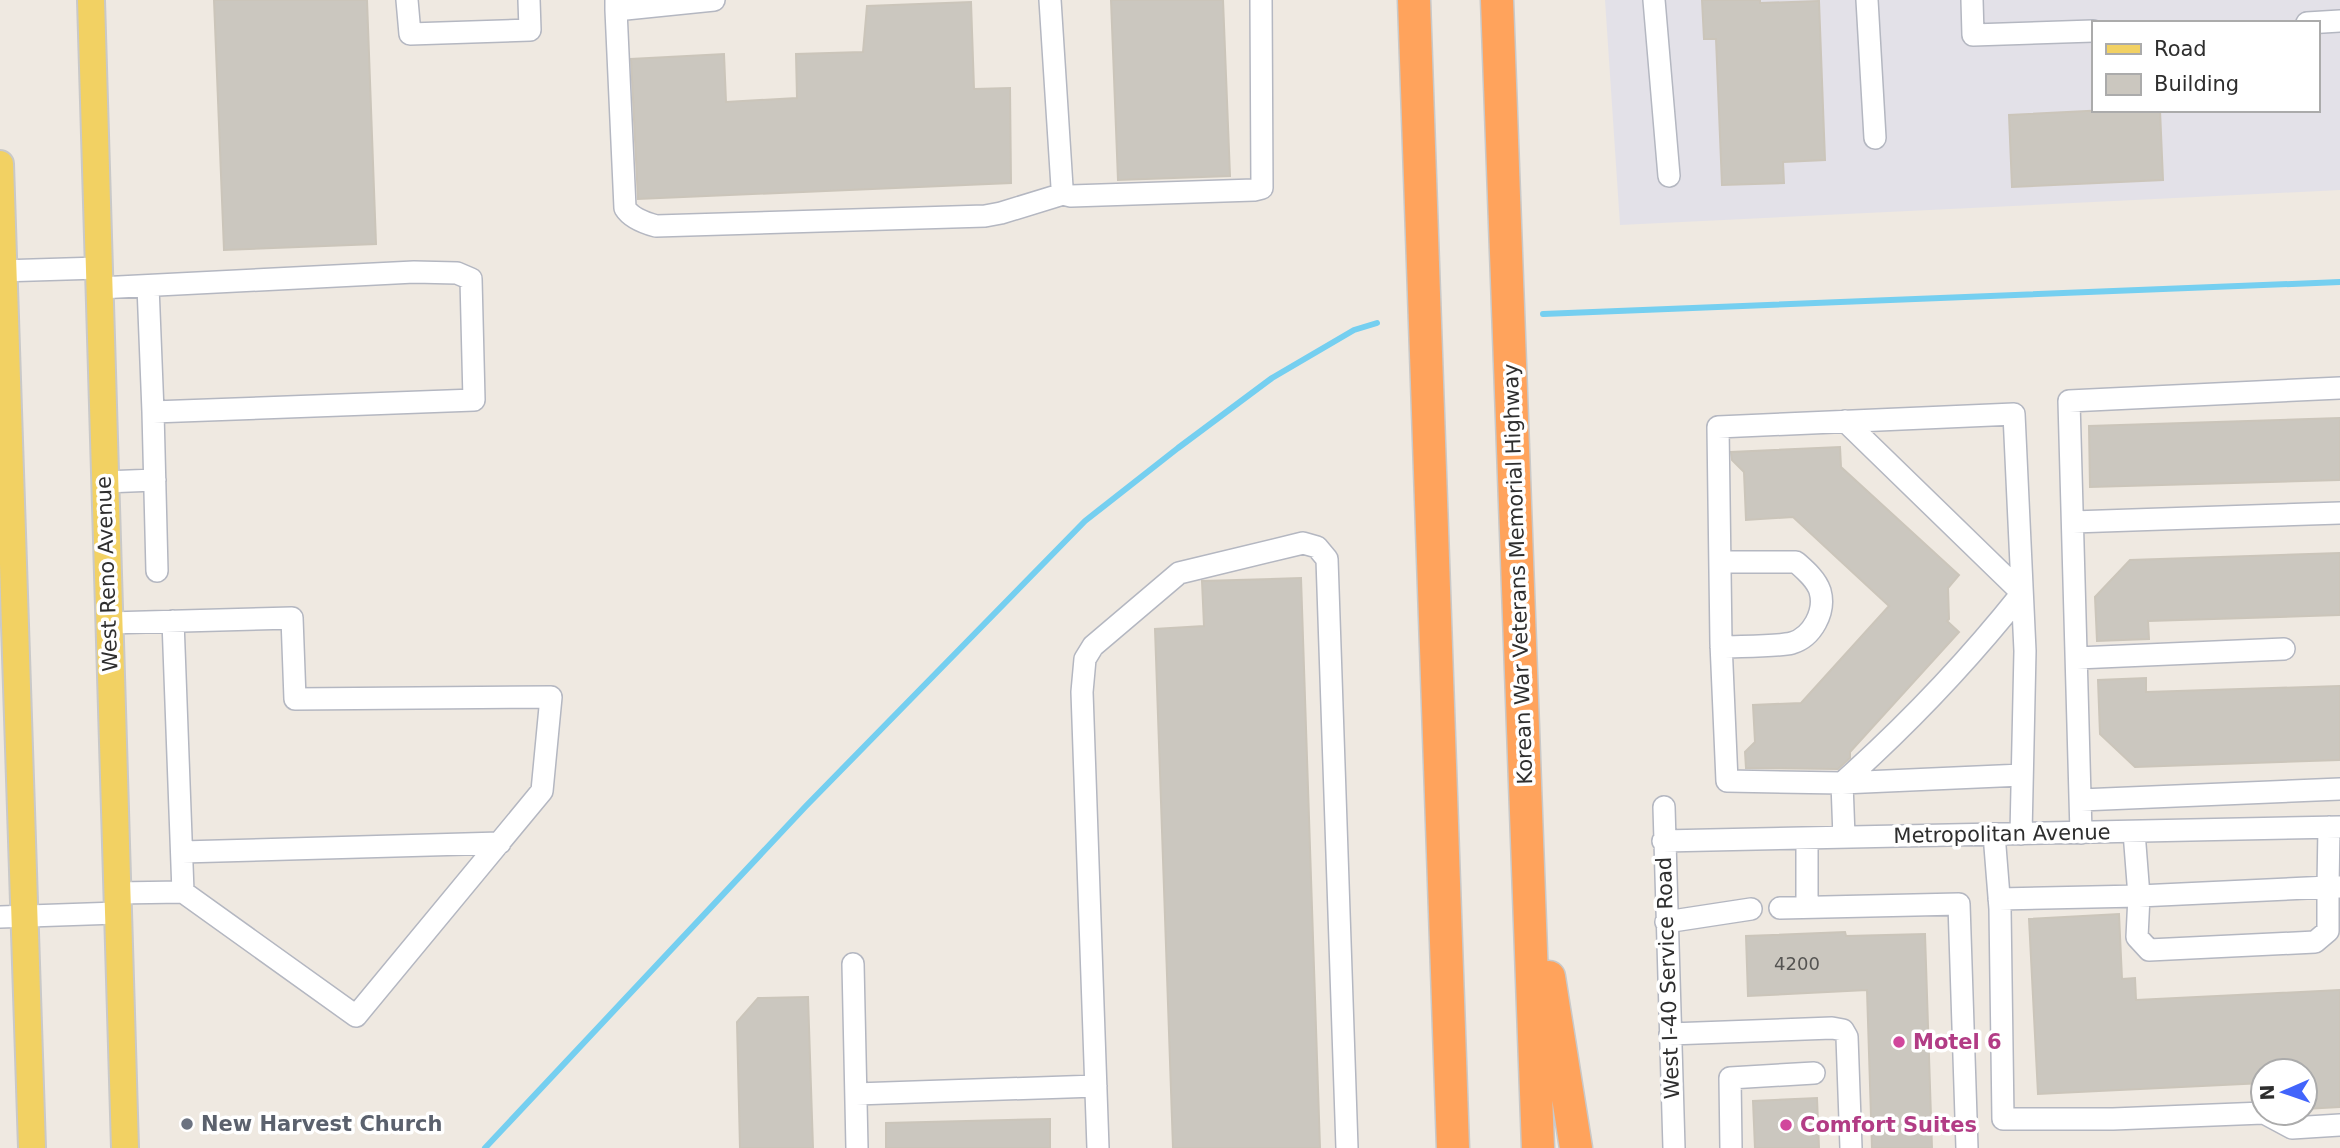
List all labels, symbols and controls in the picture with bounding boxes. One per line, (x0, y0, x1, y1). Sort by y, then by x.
legend (2092, 21, 2319, 112)
text: Road (2154, 37, 2207, 61)
text: Building (2154, 72, 2239, 96)
street label: Korean War Veterans Memorial Highway (1499, 363, 1537, 785)
street label: West Reno Avenue (92, 476, 122, 672)
street label: Metropolitan Avenue (1893, 820, 2111, 848)
street label: West I-40 Service Road (1652, 856, 1684, 1100)
house number: 4200 (1774, 953, 1820, 974)
place label: Motel 6 (1913, 1030, 2002, 1054)
marker: Motel 6 (1891, 1034, 1907, 1050)
north arrow (2249, 1057, 2319, 1127)
text: N (2256, 1084, 2278, 1101)
place label: New Harvest Church (201, 1112, 442, 1136)
place label: Comfort Suites (1800, 1113, 1977, 1137)
marker: New Harvest Church (179, 1116, 195, 1132)
marker: Comfort Suites (1778, 1117, 1794, 1133)

